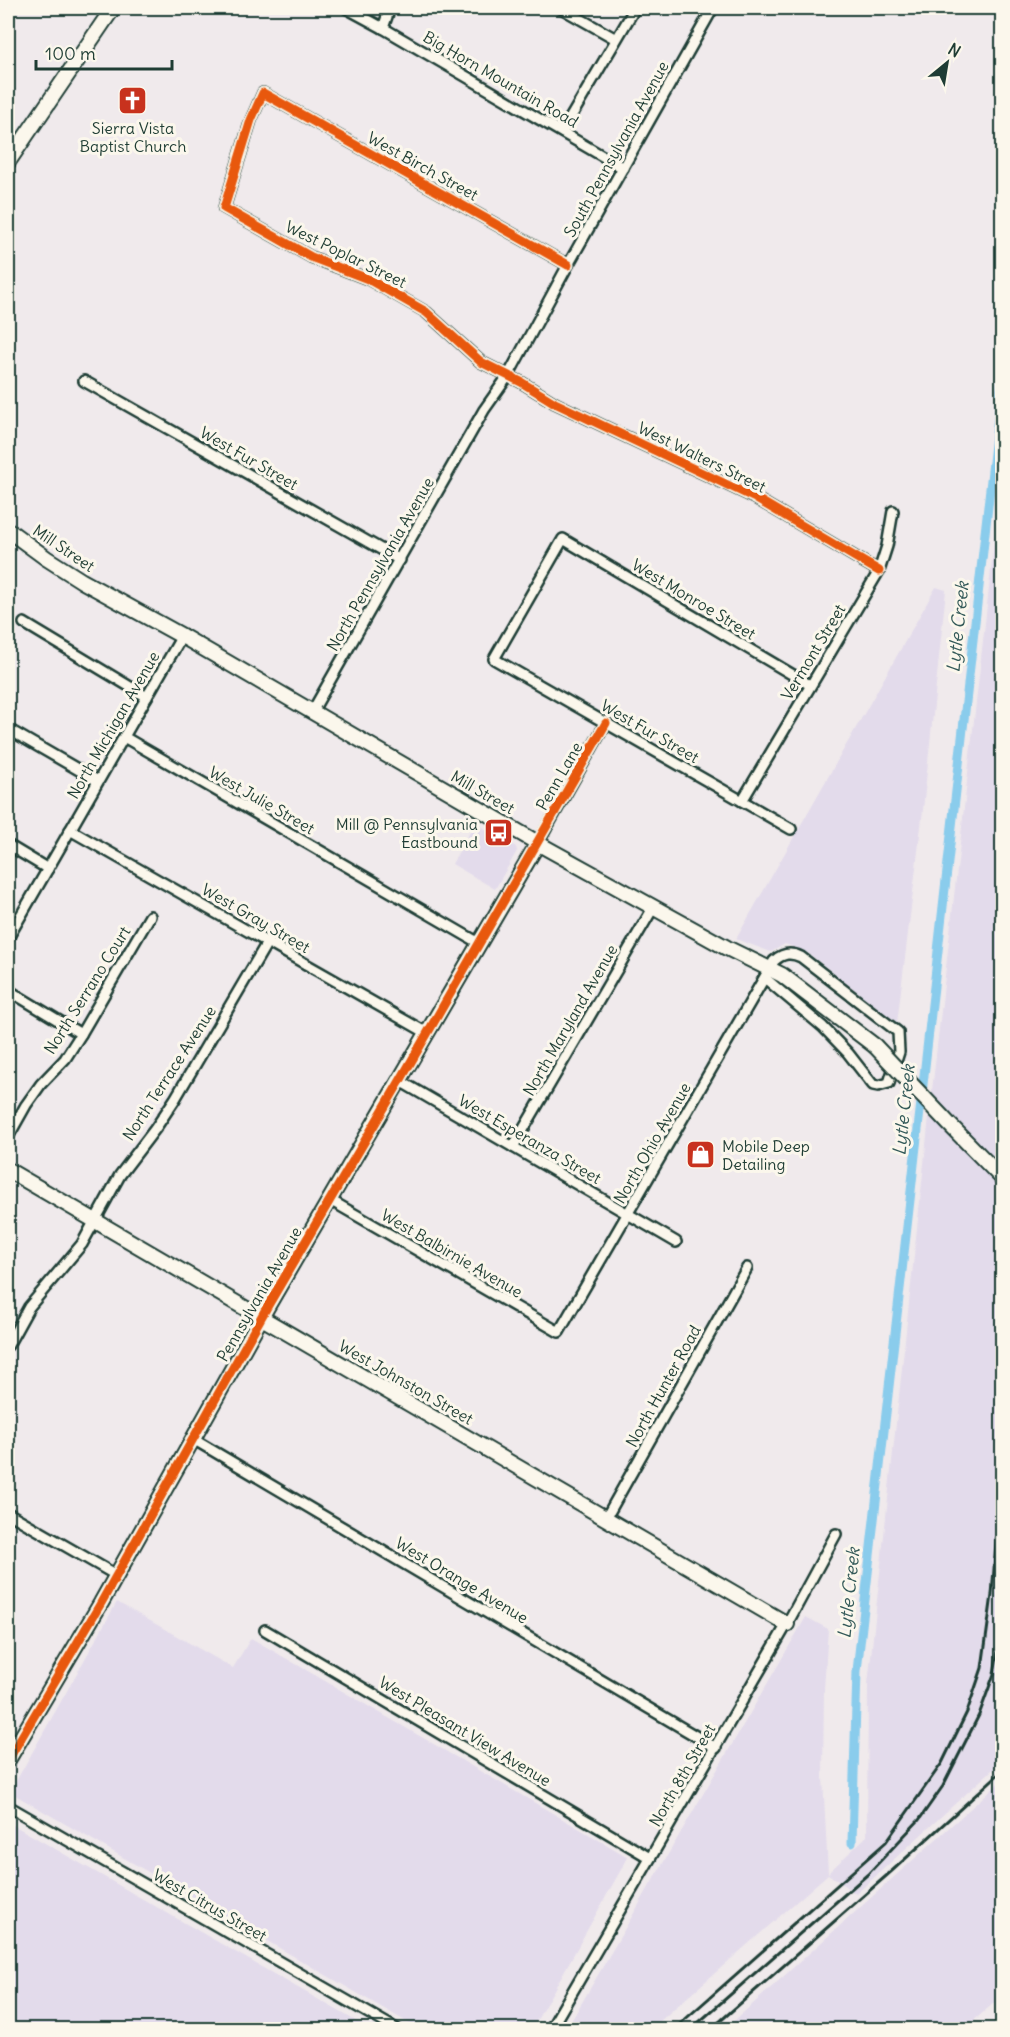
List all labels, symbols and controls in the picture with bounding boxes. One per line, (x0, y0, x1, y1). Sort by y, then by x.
street label: Big Horn Mountain Road (420, 26, 582, 132)
scale bar (36, 33, 172, 71)
north arrow (917, 33, 977, 93)
text: N (945, 39, 964, 61)
text: 100 m (45, 42, 96, 65)
street label: South Pennsylvania Avenue (559, 58, 673, 240)
church icon: Sierra Vista Baptist Church (117, 84, 149, 116)
place label: Sierra Vista Baptist Church (80, 118, 186, 156)
street label: West Birch Street (364, 127, 482, 205)
street label: West Poplar Street (282, 216, 410, 292)
street label: West Walters Street (635, 417, 770, 497)
street label: West Fur Street (196, 422, 302, 494)
street label: North Pennsylvania Avenue (322, 474, 438, 654)
street label: Mill Street (29, 520, 99, 576)
street label: West Monroe Street (629, 554, 760, 644)
water label: Lytle Creek (941, 579, 974, 673)
street label: Vermont Street (776, 600, 850, 704)
street label: North Michigan Avenue (63, 648, 163, 802)
street label: West Fur Street (597, 695, 703, 767)
street label: Penn Lane (531, 738, 587, 814)
street label: West Julie Street (206, 762, 319, 839)
street label: Mill Street (448, 766, 519, 819)
place label: Mill @ Pennsylvania Eastbound (336, 814, 478, 852)
bus stop icon: Mill @ Pennsylvania Eastbound (483, 817, 515, 849)
street label: West Gray Street (198, 879, 314, 957)
street label: North Serrano Court (40, 922, 135, 1058)
street label: North Maryland Avenue (519, 941, 621, 1099)
street label: North Terrace Avenue (118, 1002, 220, 1144)
water label: Lytle Creek (887, 1062, 920, 1156)
street label: North Ohio Avenue (609, 1079, 695, 1207)
street label: West Esperanza Street (455, 1090, 605, 1188)
place label: Mobile Deep Detailing (722, 1136, 810, 1174)
shop icon: Mobile Deep Detailing (685, 1139, 717, 1171)
street label: West Balbirnie Avenue (378, 1204, 526, 1302)
street label: Pennsylvania Avenue (212, 1223, 306, 1365)
street label: North Hunter Road (621, 1321, 705, 1451)
street label: West Johnston Street (335, 1335, 477, 1429)
street label: West Orange Avenue (392, 1532, 532, 1628)
water label: Lytle Creek (832, 1545, 865, 1639)
street label: West Pleasant View Avenue (375, 1672, 555, 1790)
street label: North 8th Street (645, 1720, 720, 1830)
street label: West Citrus Street (149, 1864, 271, 1946)

